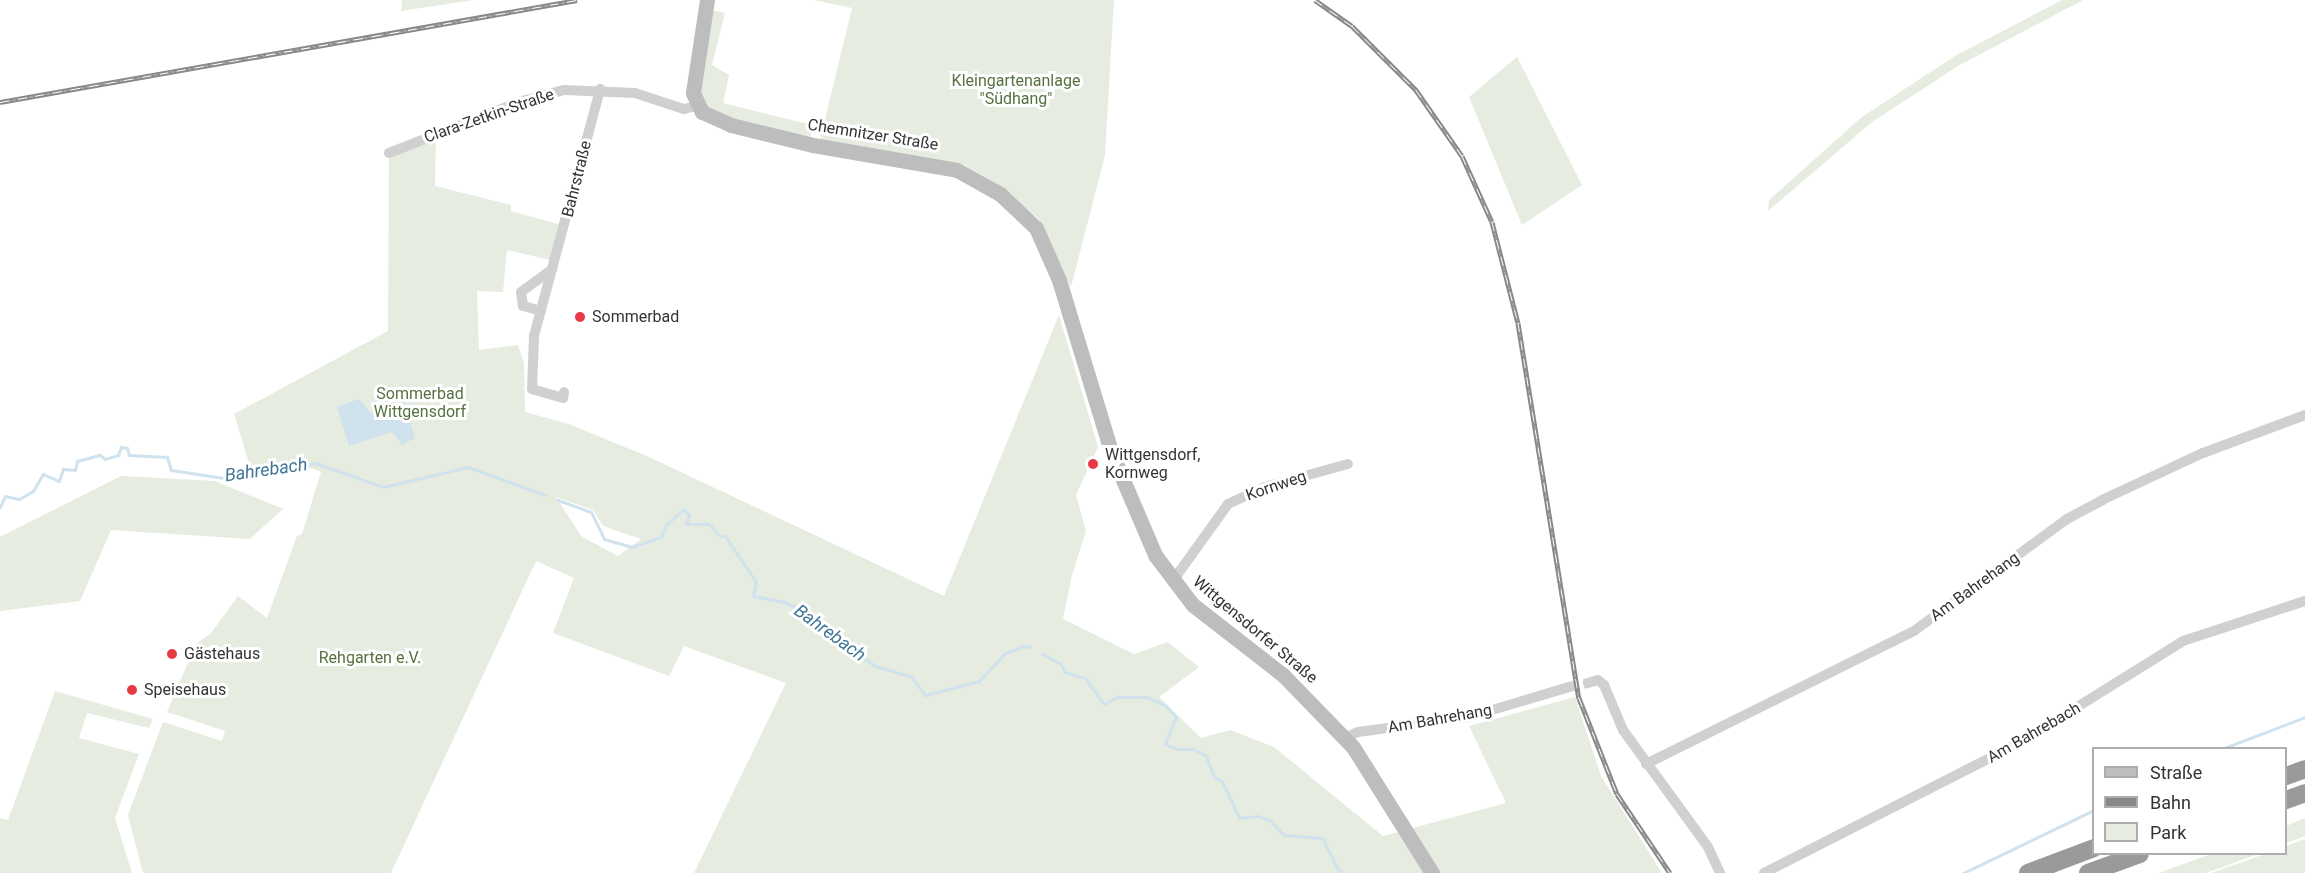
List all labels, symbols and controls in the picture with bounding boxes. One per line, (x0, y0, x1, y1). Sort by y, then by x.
park label: Kleingartenanlage "Südhang" (952, 71, 1080, 109)
street label: Clara-Zetkin-Straße (421, 85, 557, 147)
street label: Chemnitzer Straße (806, 115, 940, 155)
street label: Bahrstraße (558, 139, 596, 219)
place label: Sommerbad (592, 307, 679, 327)
marker: Sommerbad (573, 310, 587, 324)
park label: Sommerbad Wittgensdorf (374, 384, 466, 422)
place label: Wittgensdorf, Kornweg (1105, 445, 1201, 483)
water label: Bahrebach (223, 454, 309, 486)
marker: Wittgensdorf, Kornweg (1086, 457, 1100, 471)
street label: Kornweg (1243, 467, 1309, 505)
street label: Am Bahrehang (1927, 548, 2023, 626)
street label: Wittgensdorfer Straße (1189, 572, 1321, 688)
water label: Bahrebach (790, 600, 870, 666)
place label: Gästehaus (184, 644, 260, 664)
marker: Gästehaus (165, 647, 179, 661)
park label: Rehgarten e.V. (319, 648, 421, 668)
place label: Speisehaus (144, 680, 226, 700)
marker: Speisehaus (125, 683, 139, 697)
street label: Am Bahrebach (1984, 699, 2084, 767)
street label: Am Bahrehang (1387, 700, 1493, 738)
legend (2092, 747, 2287, 855)
text: Straße (2150, 762, 2202, 783)
text: Bahn (2150, 792, 2191, 813)
text: Park (2150, 822, 2186, 843)

